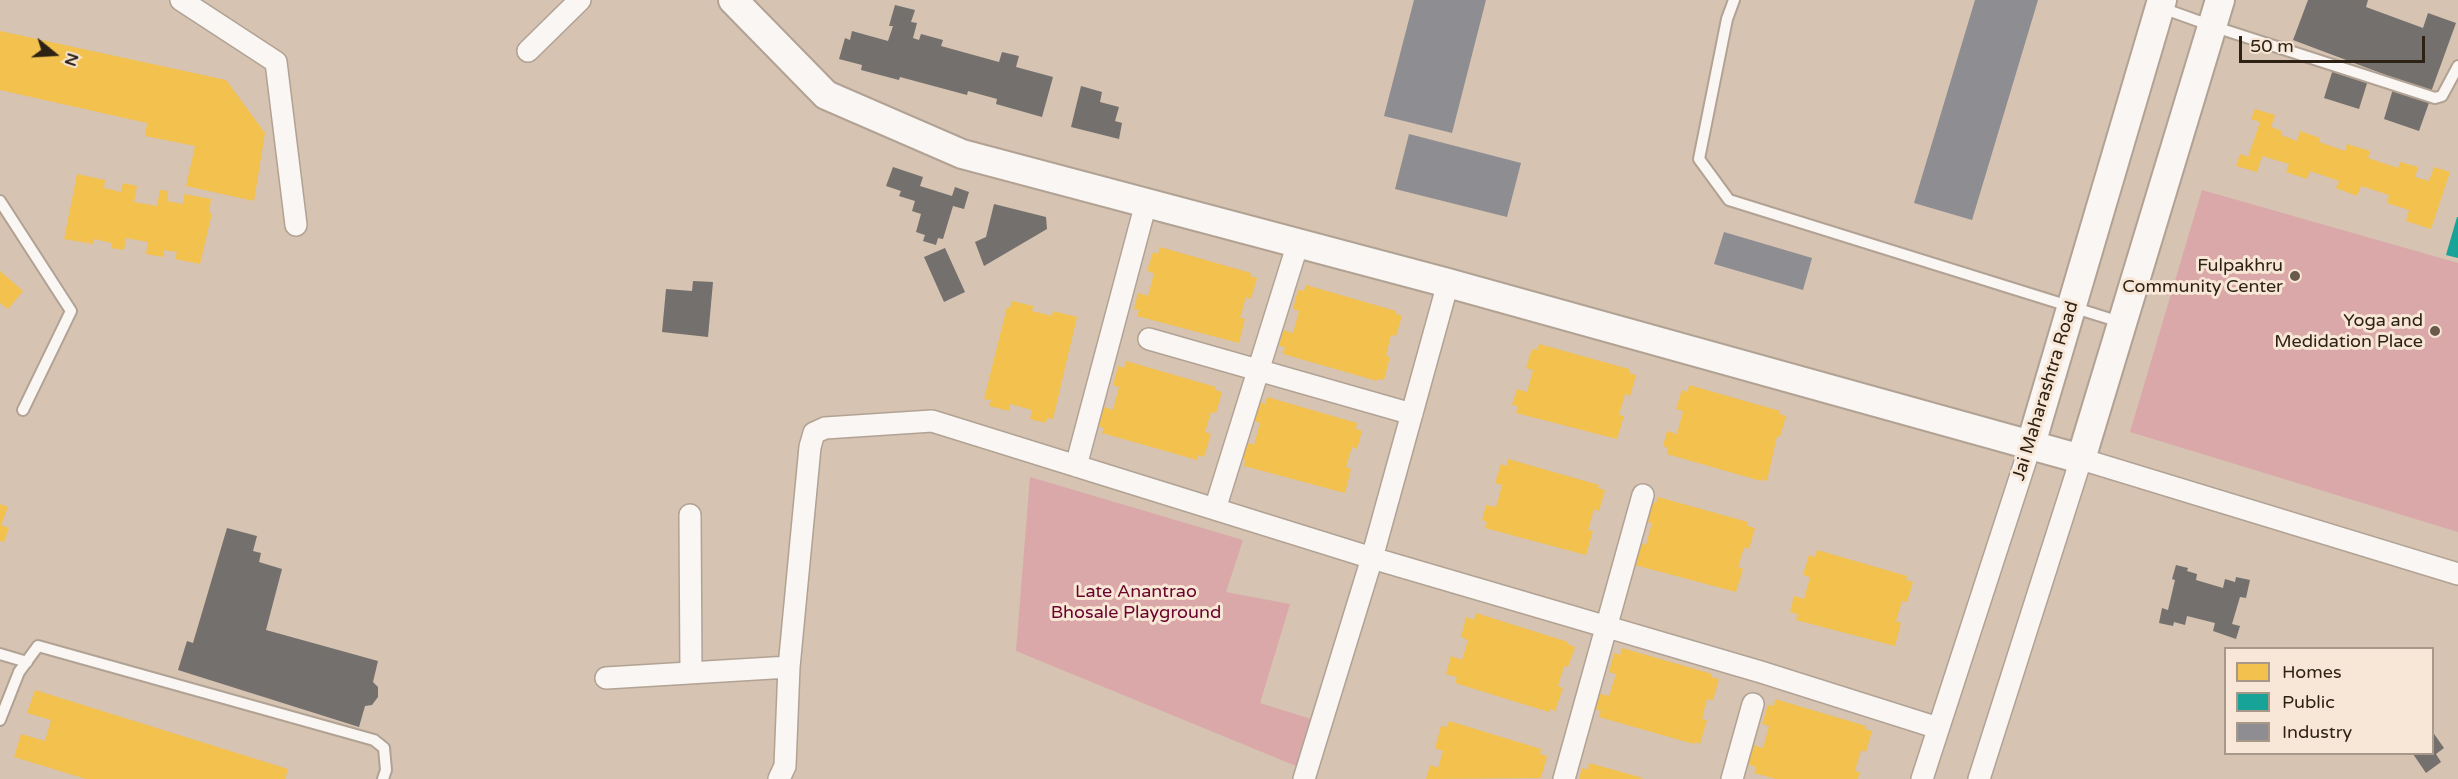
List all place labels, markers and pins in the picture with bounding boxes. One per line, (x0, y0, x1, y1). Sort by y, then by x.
place label: Fulpakhru Community Center (2122, 255, 2283, 298)
marker: Fulpakhru Community Center (2288, 269, 2302, 283)
place label: Yoga and Medidation Place (2274, 310, 2423, 352)
marker: Yoga and Medidation Place (2428, 324, 2442, 338)

